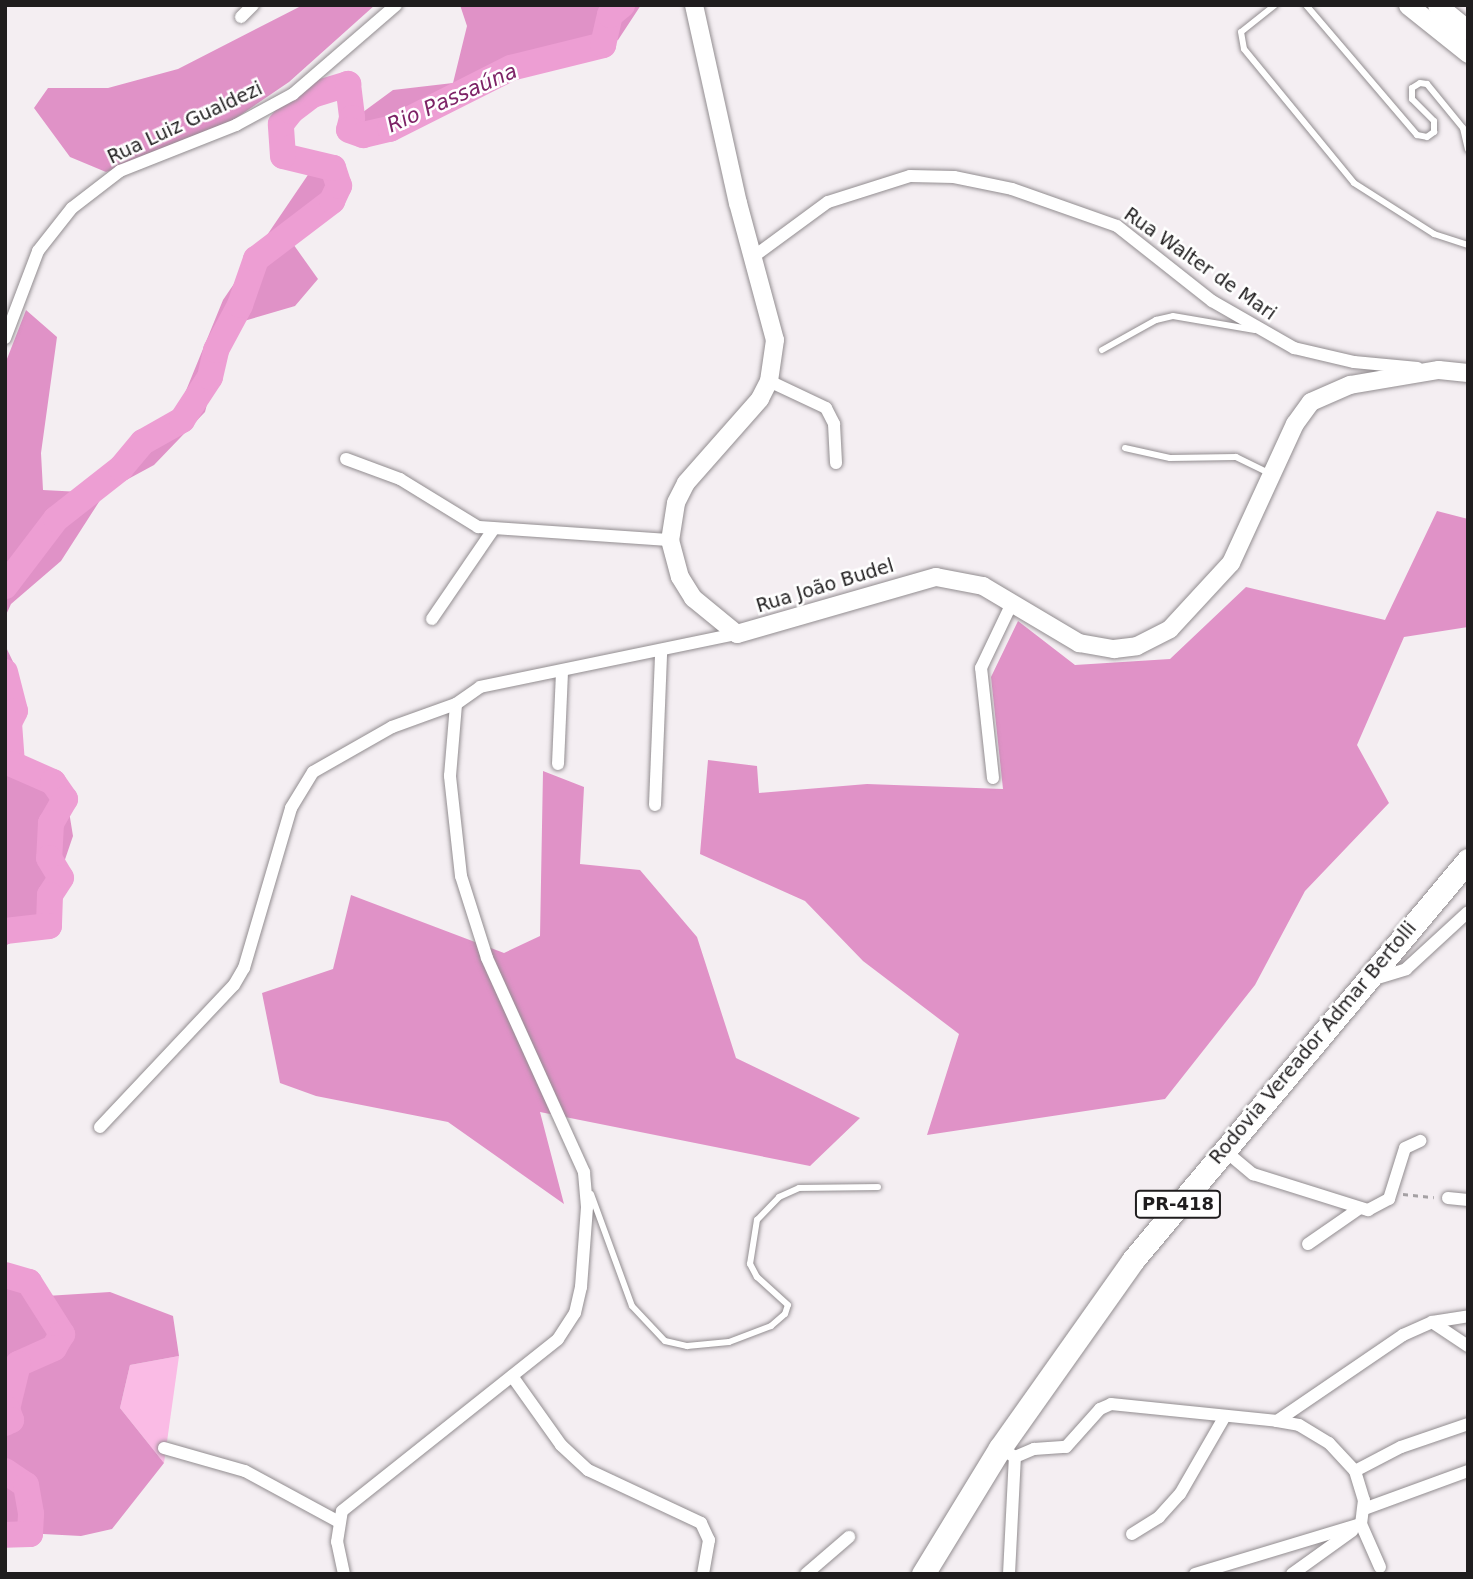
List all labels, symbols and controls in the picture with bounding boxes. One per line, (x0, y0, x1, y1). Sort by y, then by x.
water label: Rio Passaúna (383, 58, 521, 138)
street label: Rua Luiz Gualdezi (104, 77, 266, 169)
street label: Rua Walter de Mari (1120, 203, 1280, 325)
street label: Rua João Budel (753, 554, 897, 618)
street label: Rodovia Vereador Admar Bertolli (1205, 917, 1421, 1169)
road number: PR-418 (1134, 1190, 1222, 1218)

